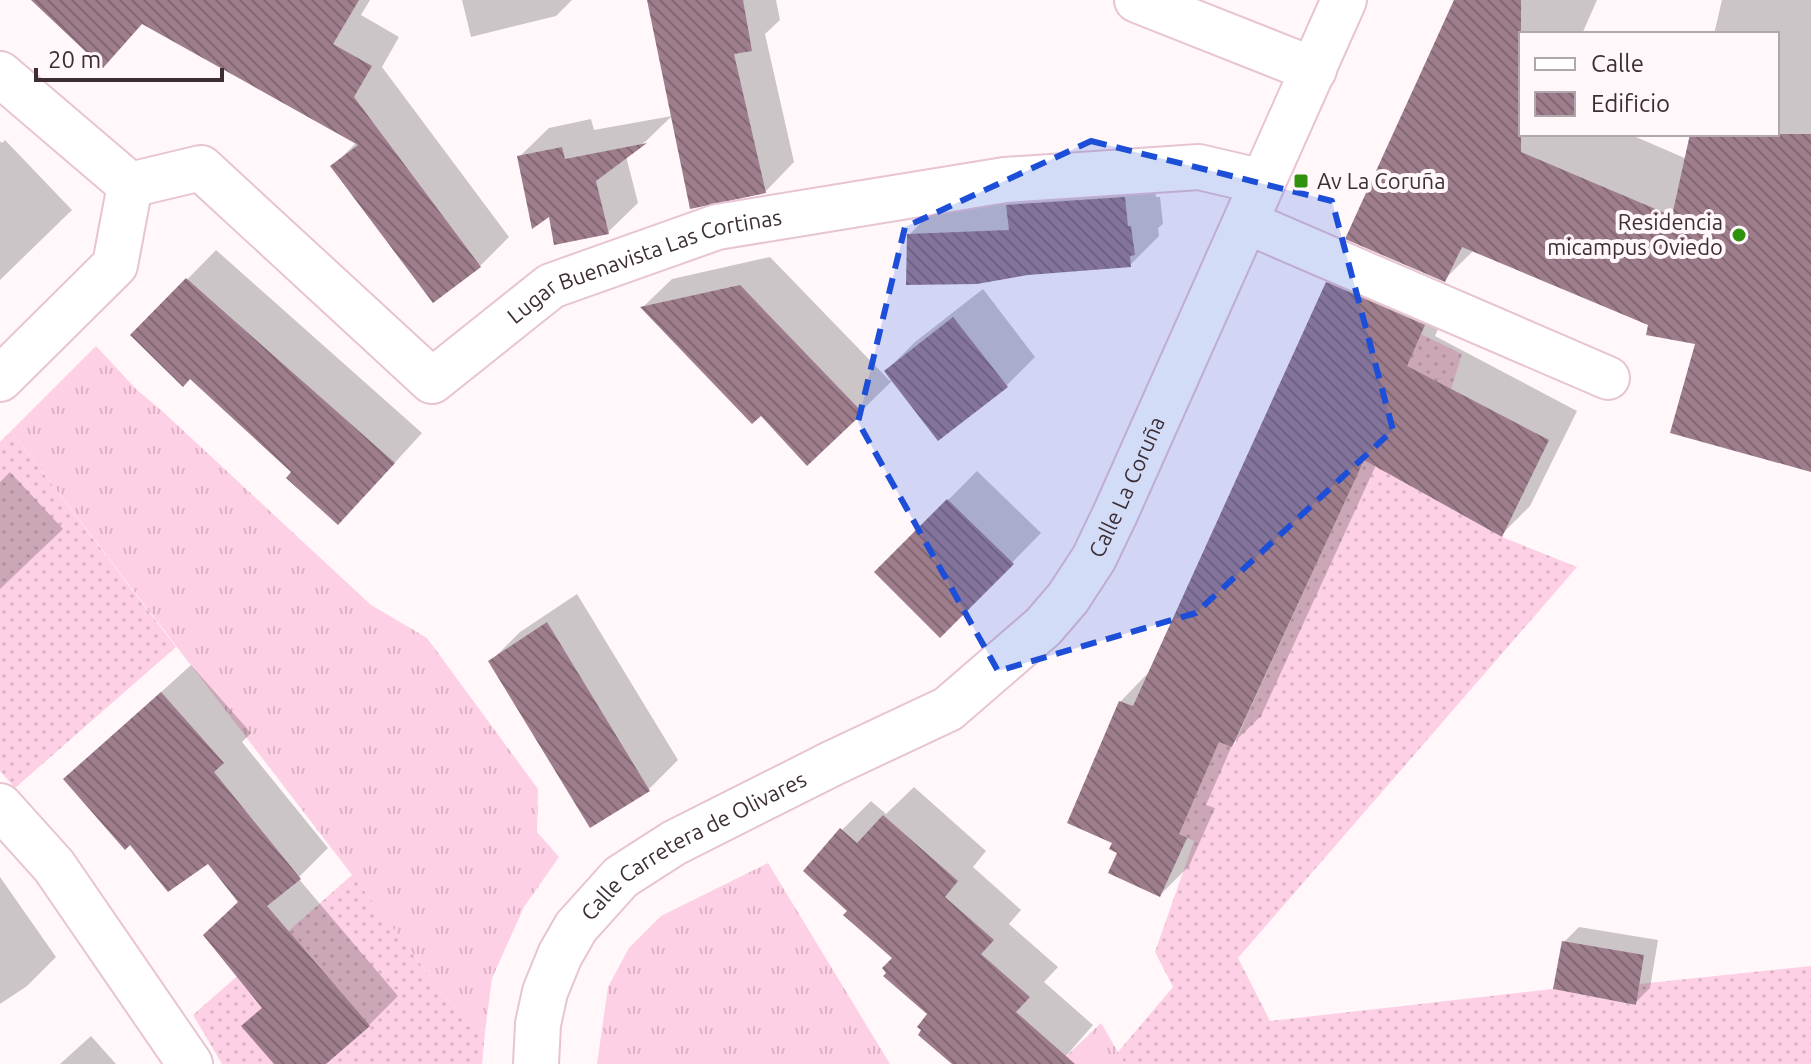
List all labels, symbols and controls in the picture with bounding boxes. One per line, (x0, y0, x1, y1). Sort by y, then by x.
scale bar (36, 32, 222, 82)
legend (1519, 32, 1779, 136)
text: 20 m (48, 46, 101, 73)
text: Calle (1591, 50, 1644, 77)
text: Edificio (1591, 90, 1670, 117)
place label: Av La Coruña (1317, 168, 1445, 193)
marker: Av La Coruña (1292, 172, 1310, 190)
street label: Lugar Buenavista Las Cortinas (502, 204, 783, 328)
place label: Residencia micampus Oviedo (1547, 209, 1723, 259)
marker: Residencia micampus Oviedo (1730, 226, 1748, 244)
street label: Calle La Coruña (1083, 412, 1169, 561)
street label: Calle Carretera de Olivares (575, 766, 810, 925)

